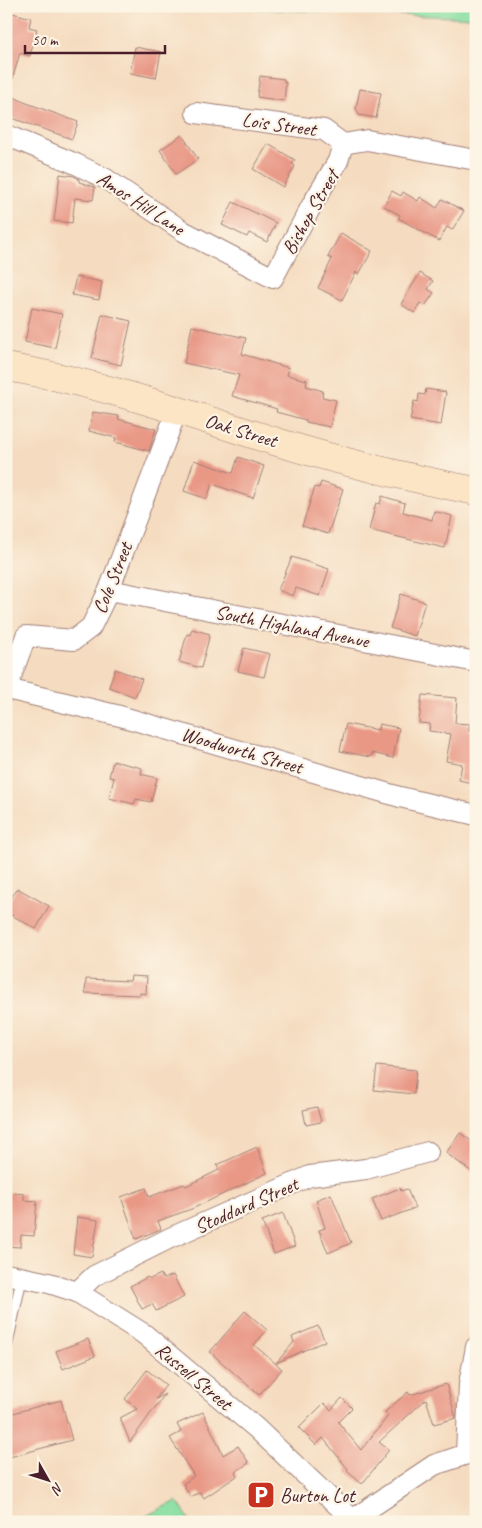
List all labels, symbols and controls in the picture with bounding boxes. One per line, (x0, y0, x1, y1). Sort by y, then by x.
scale bar (25, 22, 165, 54)
text: 50 m (32, 31, 59, 50)
street label: Lois Street (240, 107, 320, 142)
street label: Bishop Street (276, 163, 346, 259)
street label: Amos Hill Lane (92, 166, 190, 242)
street label: Oak Street (202, 408, 282, 454)
street label: Cole Street (87, 537, 139, 617)
street label: South Highland Avenue (213, 599, 372, 654)
street label: Woodworth Street (178, 721, 308, 780)
street label: Stoddard Street (191, 1171, 304, 1239)
street label: Russell Street (150, 1337, 239, 1417)
north arrow (22, 1456, 72, 1506)
text: N (47, 1479, 67, 1498)
parking icon: Burton Lot (246, 1480, 276, 1510)
place label: Burton Lot (280, 1483, 357, 1508)

